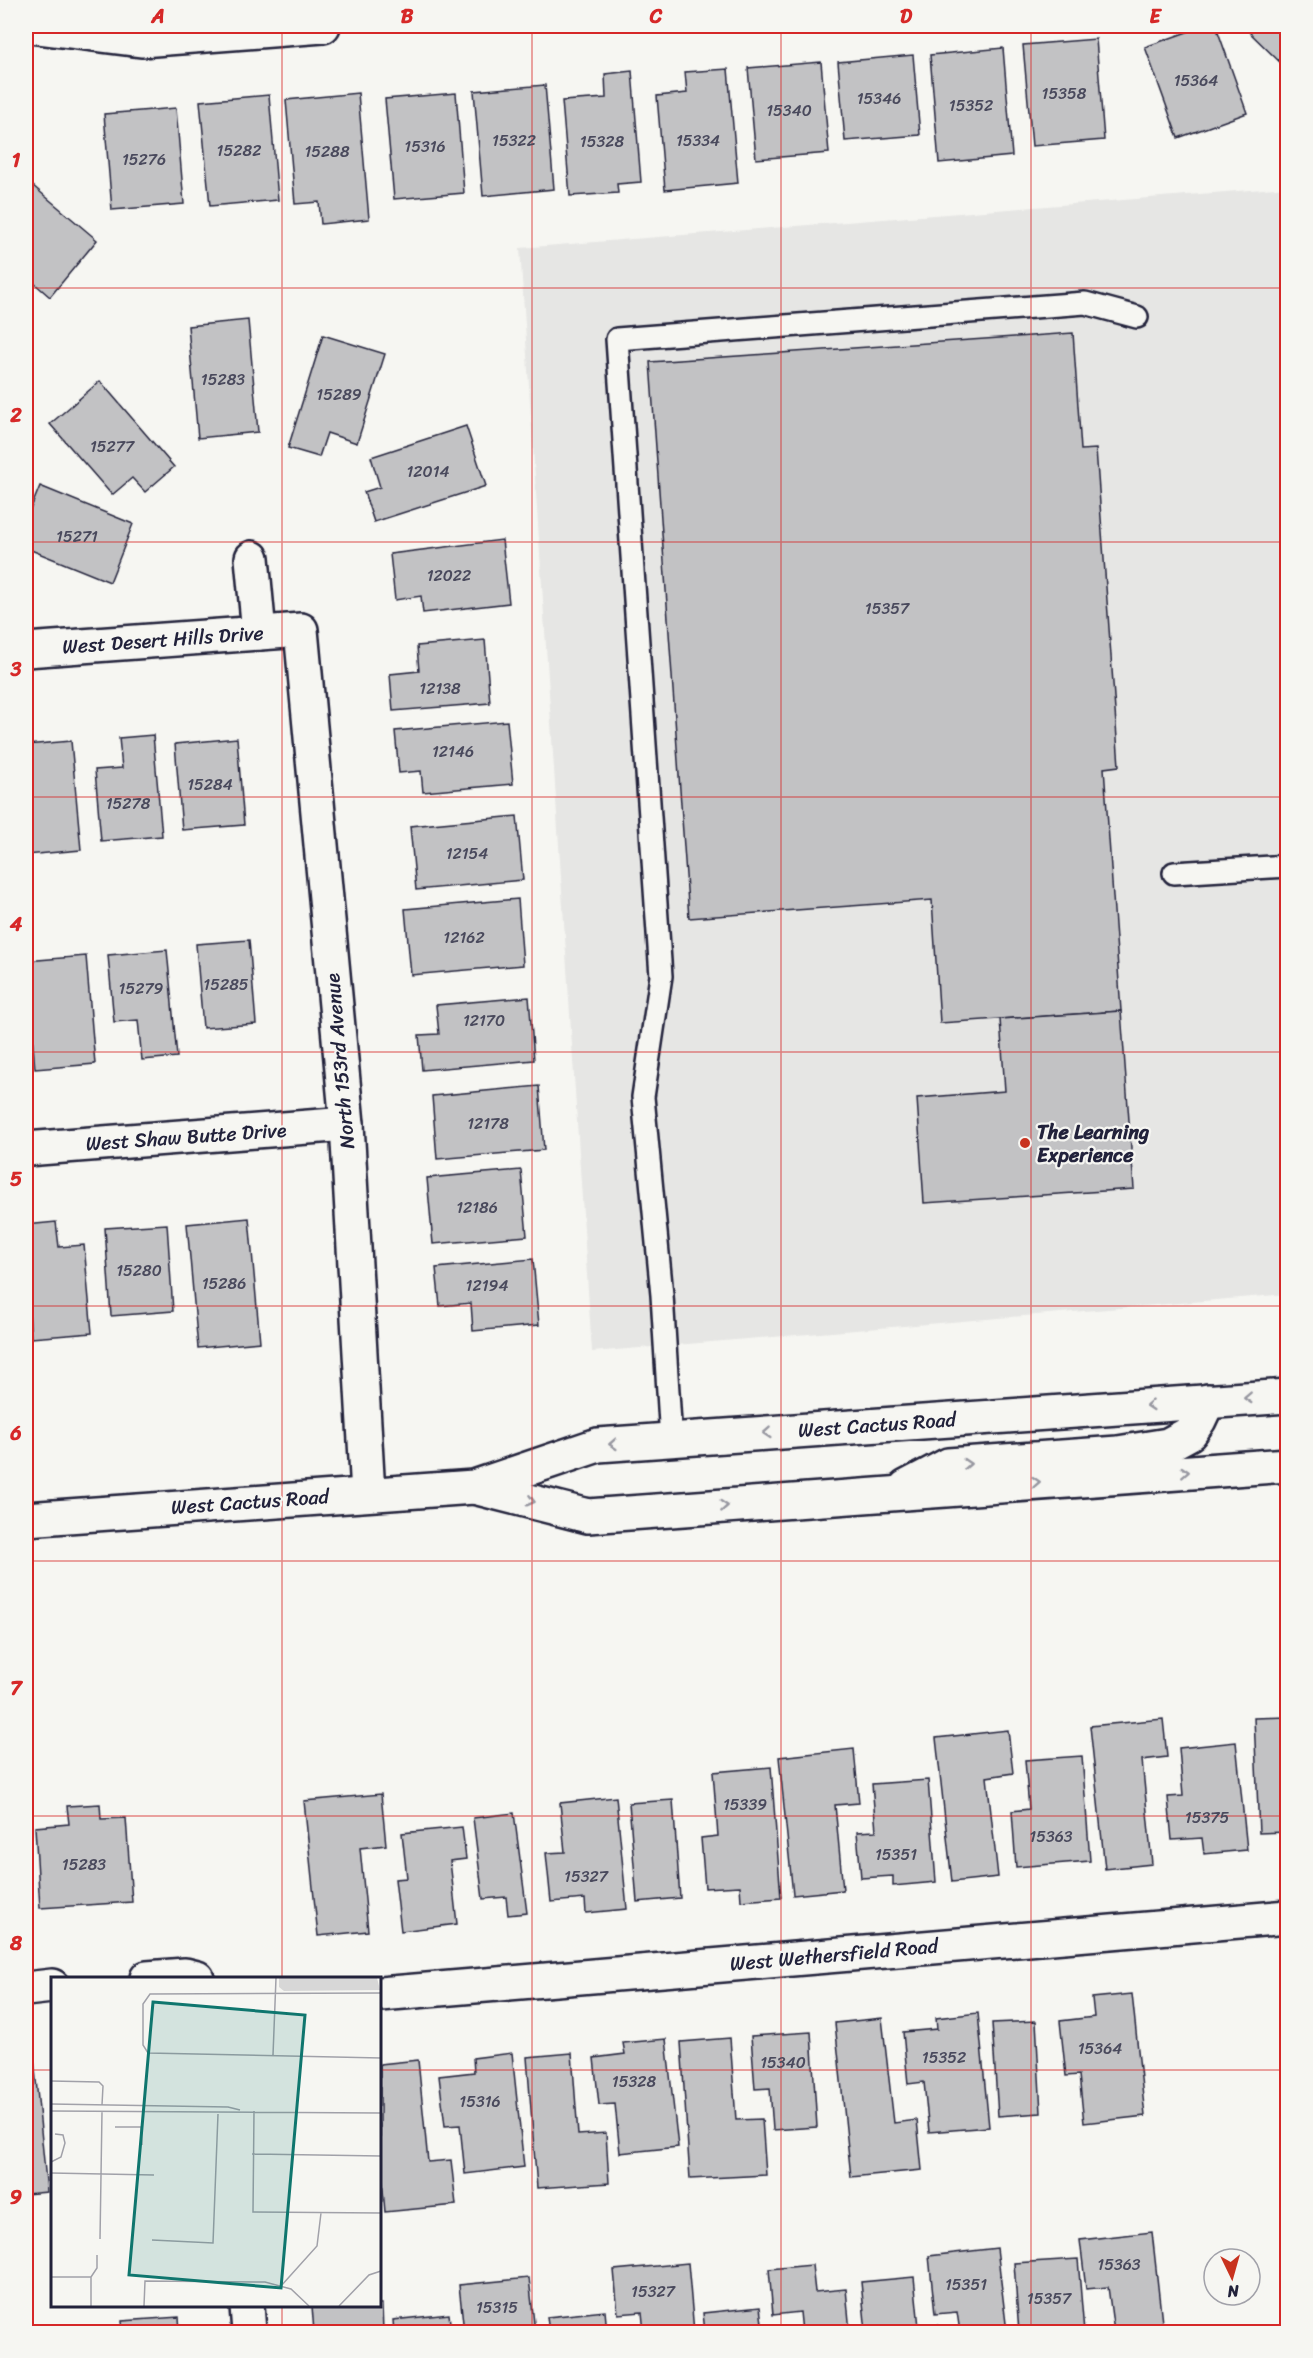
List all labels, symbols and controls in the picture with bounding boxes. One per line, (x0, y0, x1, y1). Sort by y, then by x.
text: A (150, 0, 165, 34)
text: B (401, 0, 414, 34)
text: C (649, 0, 663, 34)
text: D (900, 0, 913, 34)
text: E (1149, 0, 1162, 34)
house number: 15364 (1174, 66, 1218, 95)
house number: 15358 (1042, 79, 1087, 108)
house number: 15346 (857, 84, 901, 113)
house number: 15352 (949, 91, 993, 120)
house number: 15340 (766, 96, 812, 125)
house number: 15322 (492, 126, 536, 155)
house number: 15334 (676, 126, 720, 155)
house number: 15328 (580, 127, 624, 156)
house number: 15316 (404, 132, 446, 161)
house number: 15282 (217, 136, 261, 165)
house number: 15288 (304, 137, 350, 166)
text: 1 (12, 143, 21, 178)
house number: 15276 (122, 145, 166, 174)
house number: 15283 (201, 365, 245, 394)
house number: 15289 (316, 380, 362, 409)
text: 2 (9, 398, 22, 433)
house number: 15277 (90, 432, 135, 461)
house number: 12014 (406, 457, 450, 486)
house number: 15271 (56, 522, 98, 551)
house number: 12022 (427, 561, 471, 590)
house number: 15357 (865, 594, 910, 623)
street label: West Desert Hills Drive (61, 616, 265, 664)
text: 3 (10, 652, 22, 687)
house number: 12138 (419, 674, 461, 703)
house number: 12146 (432, 737, 474, 766)
house number: 15284 (187, 770, 233, 799)
house number: 15278 (106, 789, 151, 818)
house number: 12154 (446, 839, 488, 868)
text: 4 (9, 907, 23, 942)
house number: 12162 (443, 923, 485, 952)
house number: 15285 (203, 970, 249, 999)
street label: North 153rd Avenue (315, 971, 365, 1150)
house number: 15279 (119, 974, 164, 1003)
house number: 12170 (463, 1006, 505, 1035)
house number: 12178 (467, 1109, 509, 1138)
street label: West Shaw Butte Drive (84, 1113, 288, 1161)
place label: The Learning Experience (1037, 1115, 1149, 1173)
marker: The Learning Experience (1018, 1136, 1032, 1150)
text: 5 (10, 1162, 22, 1197)
house number: 12186 (456, 1193, 498, 1222)
house number: 15280 (116, 1256, 162, 1285)
house number: 15286 (202, 1269, 246, 1298)
house number: 12194 (466, 1271, 508, 1300)
one-way arrow (1243, 1392, 1252, 1405)
one-way arrow (1145, 1398, 1154, 1411)
street label: West Cactus Road (797, 1402, 959, 1448)
text: 6 (9, 1416, 22, 1451)
one-way arrow (762, 1426, 771, 1439)
one-way arrow (608, 1438, 617, 1451)
one-way arrow (962, 1458, 971, 1471)
one-way arrow (1180, 1466, 1189, 1479)
one-way arrow (1032, 1476, 1041, 1489)
street label: West Cactus Road (170, 1479, 332, 1525)
one-way arrow (526, 1494, 536, 1507)
one-way arrow (719, 1500, 728, 1513)
text: 7 (10, 1671, 23, 1706)
house number: 15339 (723, 1790, 767, 1819)
house number: 15375 (1185, 1803, 1229, 1832)
house number: 15363 (1029, 1822, 1073, 1851)
house number: 15351 (875, 1840, 917, 1869)
house number: 15283 (62, 1850, 106, 1879)
house number: 15327 (564, 1862, 609, 1891)
text: 8 (9, 1926, 23, 1961)
street label: West Wethersfield Road (728, 1928, 941, 1982)
inset map (51, 1977, 381, 2307)
house number: 15364 (1078, 2034, 1122, 2063)
house number: 15352 (922, 2043, 966, 2072)
house number: 15340 (760, 2048, 806, 2077)
house number: 15328 (612, 2067, 656, 2096)
house number: 15316 (459, 2087, 501, 2116)
text: 9 (10, 2180, 22, 2215)
north arrow (1202, 2247, 1262, 2307)
house number: 15363 (1097, 2250, 1141, 2279)
house number: 15351 (945, 2270, 987, 2299)
text: N (1226, 2276, 1241, 2306)
house number: 15327 (631, 2277, 676, 2306)
house number: 15357 (1027, 2284, 1072, 2313)
house number: 15315 (476, 2293, 518, 2322)

